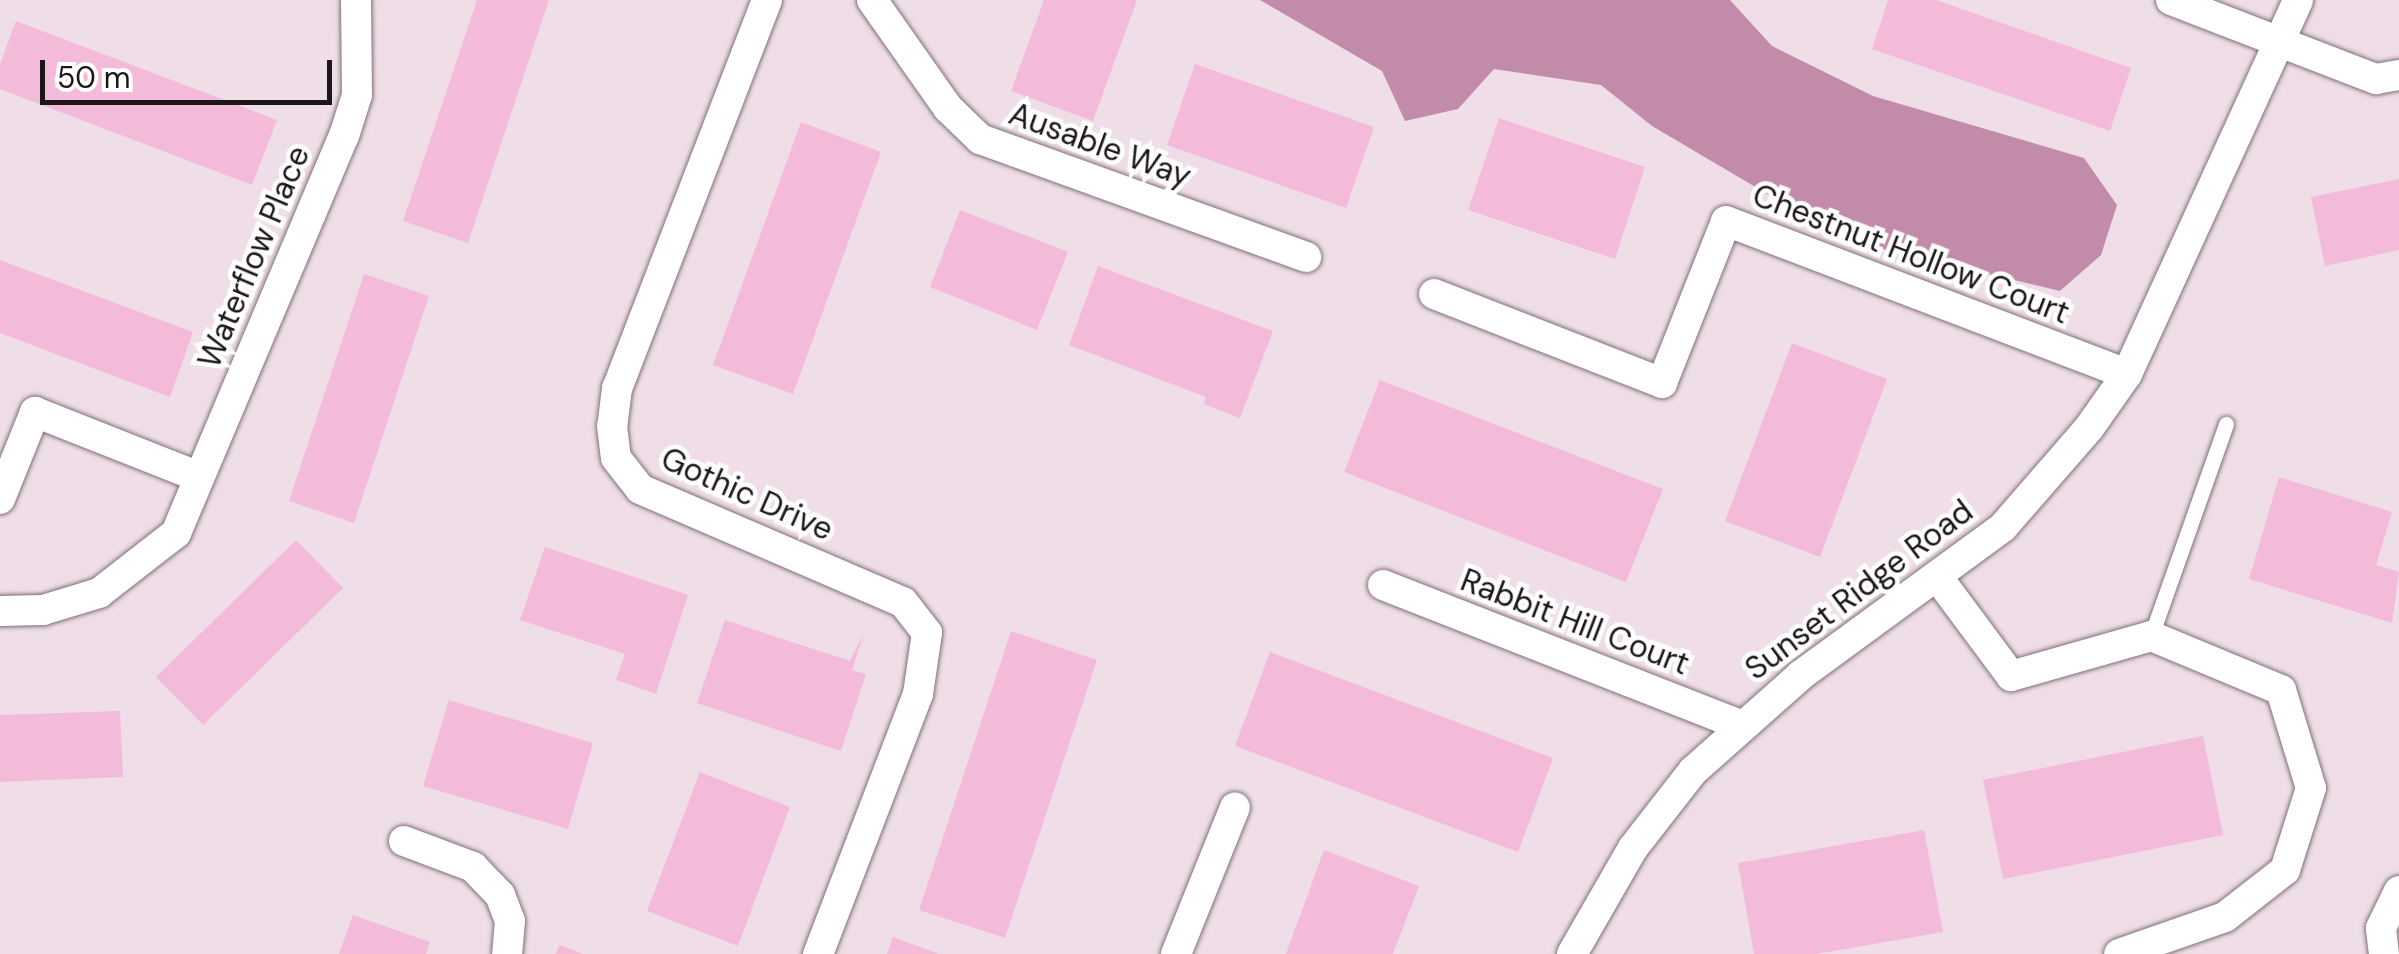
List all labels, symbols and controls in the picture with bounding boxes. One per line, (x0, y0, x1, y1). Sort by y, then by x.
scale bar (45, 40, 338, 102)
text: 50 m (57, 58, 131, 97)
street label: Ausable Way (1004, 94, 1196, 196)
street label: Waterflow Place (190, 140, 318, 374)
street label: Chestnut Hollow Court (1747, 176, 2075, 332)
street label: Gothic Drive (655, 439, 839, 549)
street label: Sunset Ridge Road (1738, 492, 1980, 688)
street label: Rabbit Hill Court (1455, 561, 1695, 683)

